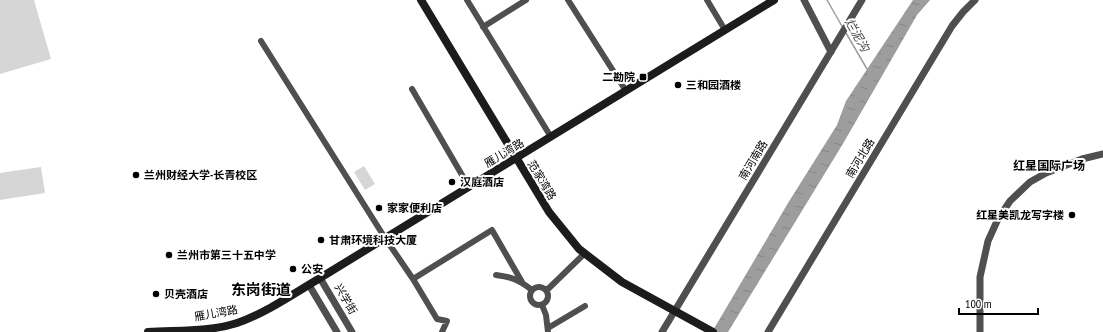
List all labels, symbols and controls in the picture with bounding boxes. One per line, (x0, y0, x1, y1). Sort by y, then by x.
water label: 烂泥沟 (842, 15, 874, 56)
place label: 二勘院 (602, 70, 635, 84)
marker: 二勘院 (638, 72, 648, 82)
place label: 三和园酒楼 (686, 78, 741, 92)
marker: 三和园酒楼 (673, 80, 683, 90)
street label: 雁儿湾路 (482, 136, 526, 170)
street label: 南河北路 (843, 136, 877, 180)
street label: 南河南路 (736, 138, 770, 182)
street label: 范家湾路 (525, 158, 559, 202)
district label: 红星国际广场 (1013, 158, 1085, 173)
place label: 兰州财经大学-长青校区 (144, 168, 257, 182)
marker: 兰州财经大学-长青校区 (131, 170, 141, 180)
place label: 汉庭酒店 (460, 175, 504, 189)
marker: 汉庭酒店 (447, 177, 457, 187)
place label: 家家便利店 (387, 201, 442, 215)
marker: 家家便利店 (374, 203, 384, 213)
place label: 红星美凯龙写字楼 (976, 208, 1064, 222)
marker: 红星美凯龙写字楼 (1067, 210, 1077, 220)
place label: 甘肃环境科技大厦 (329, 233, 417, 247)
marker: 甘肃环境科技大厦 (316, 235, 326, 245)
place label: 兰州市第三十五中学 (177, 248, 276, 262)
marker: 兰州市第三十五中学 (164, 250, 174, 260)
place label: 公安 (301, 262, 323, 276)
marker: 公安 (288, 264, 298, 274)
district label: 东岗街道 (231, 280, 291, 299)
street label: 兴学街 (332, 281, 360, 317)
place label: 贝壳酒店 (164, 287, 208, 301)
marker: 贝壳酒店 (151, 289, 161, 299)
scale bar (959, 290, 1038, 316)
text: 100 m (965, 296, 992, 311)
street label: 雁儿湾路 (193, 302, 239, 324)

